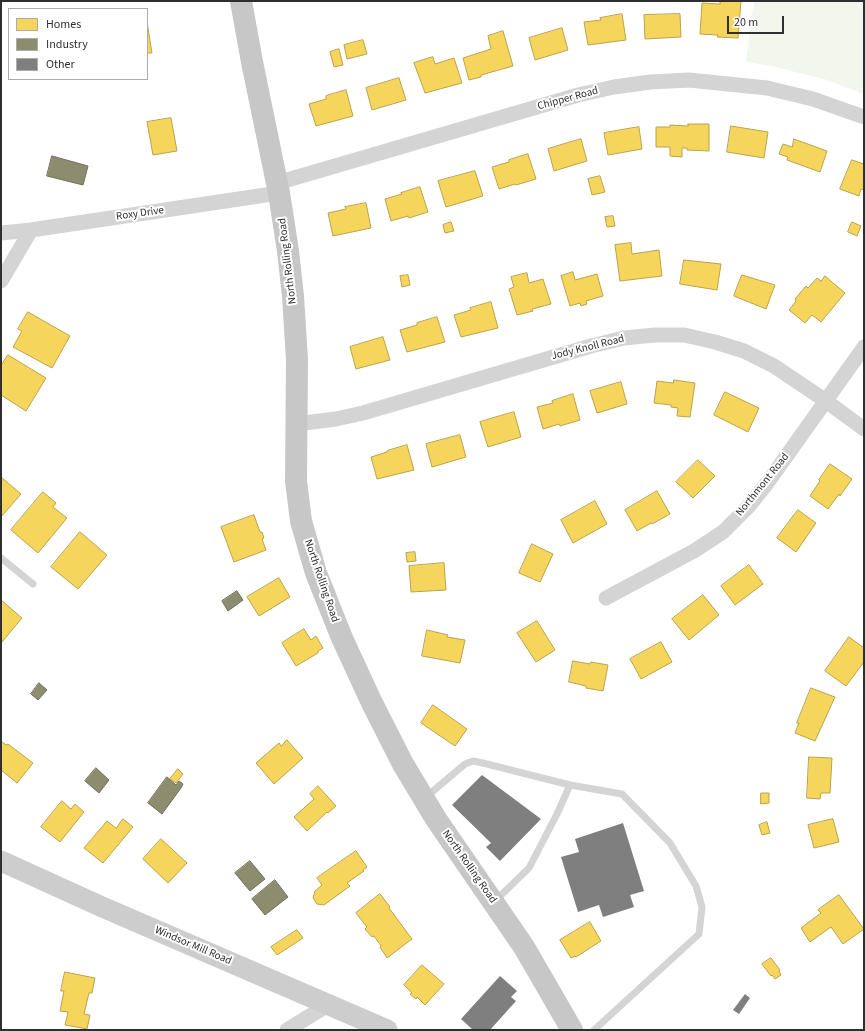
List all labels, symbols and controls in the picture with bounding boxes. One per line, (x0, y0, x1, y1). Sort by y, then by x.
legend (8, 8, 148, 80)
scale bar (729, 8, 786, 34)
text: 20 m (734, 14, 758, 31)
text: Homes (46, 16, 81, 33)
text: Industry (46, 36, 88, 53)
text: Other (46, 56, 75, 73)
street label: Chipper Road (536, 85, 600, 113)
street label: Roxy Drive (115, 204, 165, 224)
street label: North Rolling Road (276, 217, 300, 305)
street label: Jody Knoll Road (550, 333, 626, 363)
street label: Northmont Road (734, 451, 792, 519)
street label: North Rolling Road (301, 538, 341, 624)
street label: North Rolling Road (439, 828, 499, 906)
street label: Windsor Mill Road (153, 924, 233, 968)

